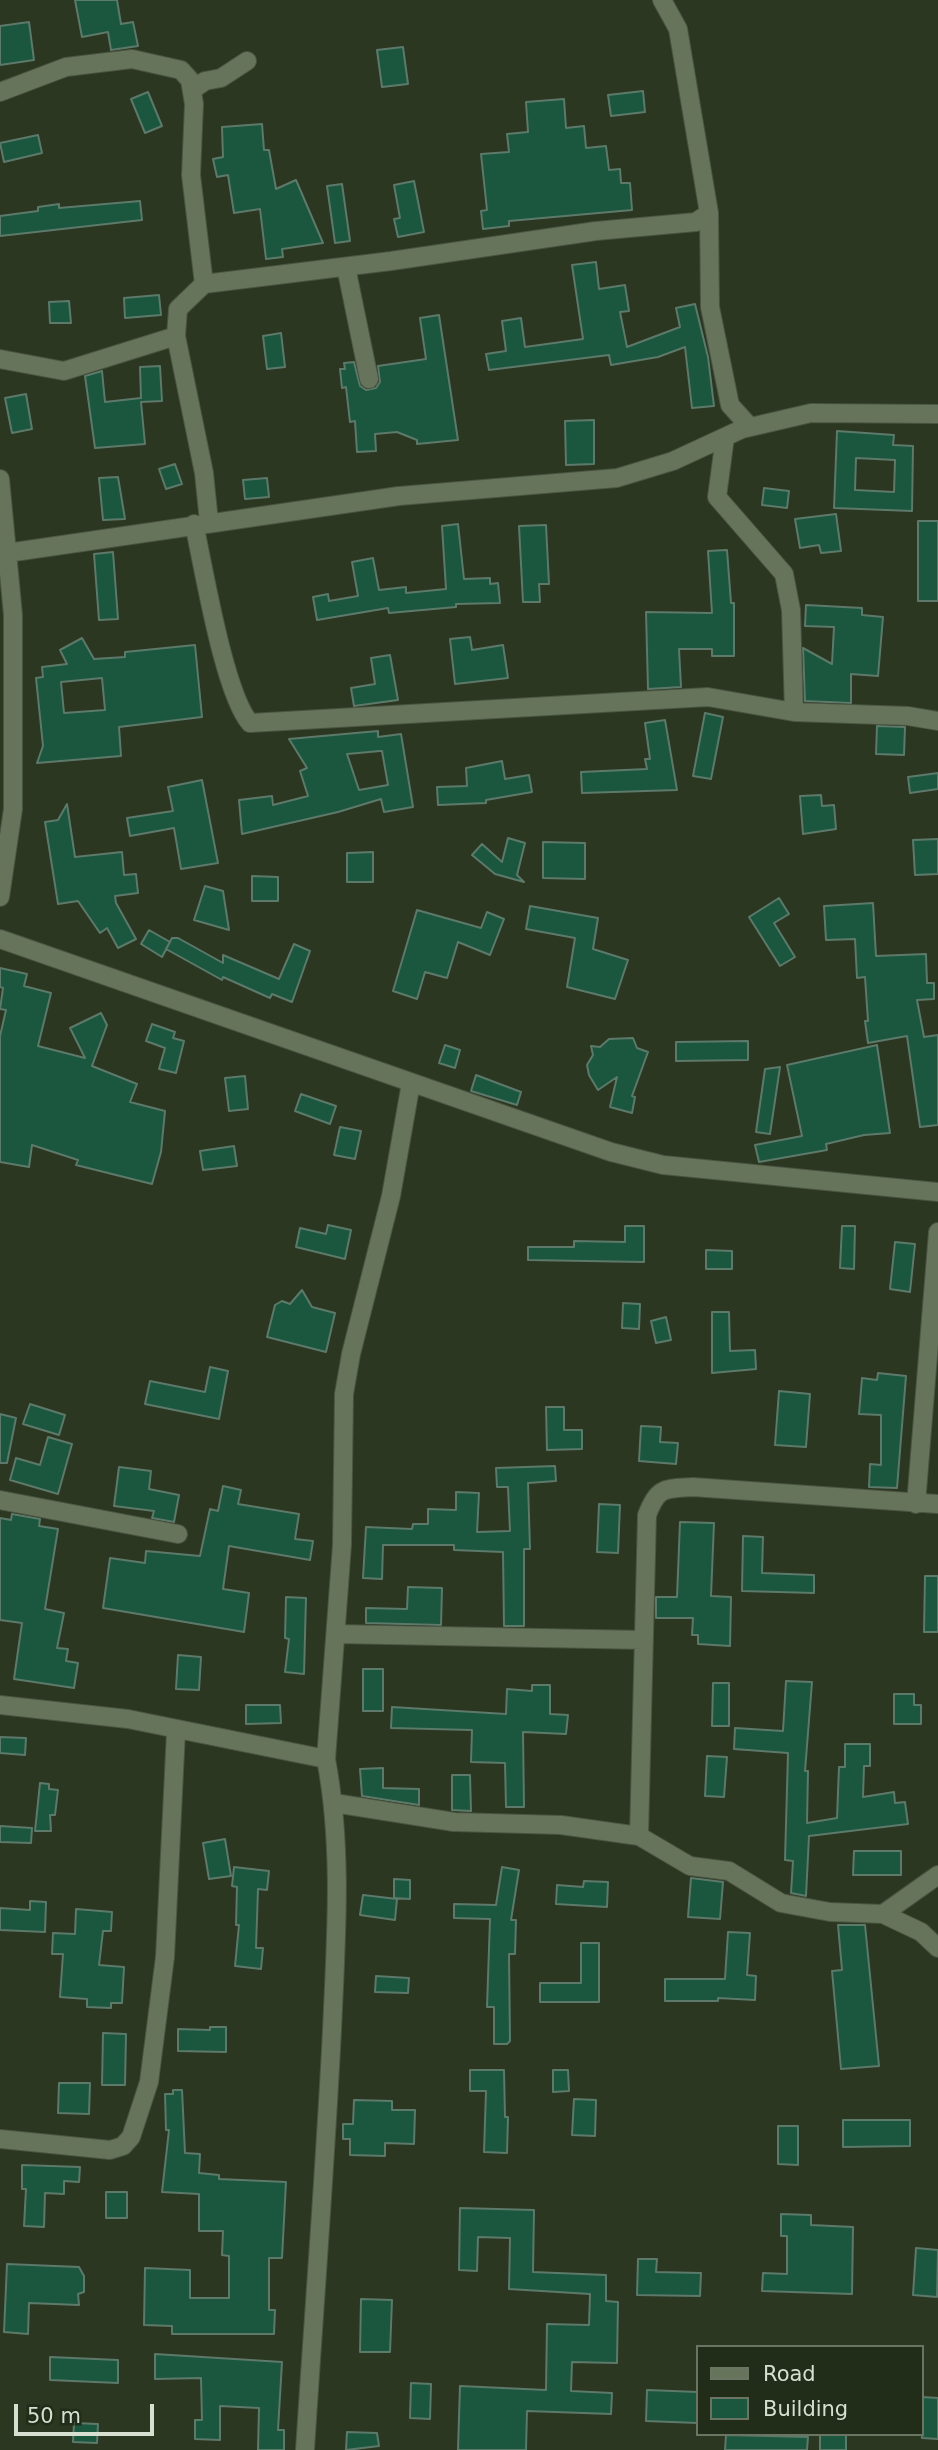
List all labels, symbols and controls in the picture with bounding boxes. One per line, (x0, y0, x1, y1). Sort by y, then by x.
legend (696, 2345, 924, 2436)
text: Road (763, 2362, 816, 2386)
scale bar (18, 2390, 158, 2434)
text: Building (763, 2397, 848, 2421)
text: 50 m (27, 2404, 81, 2428)

